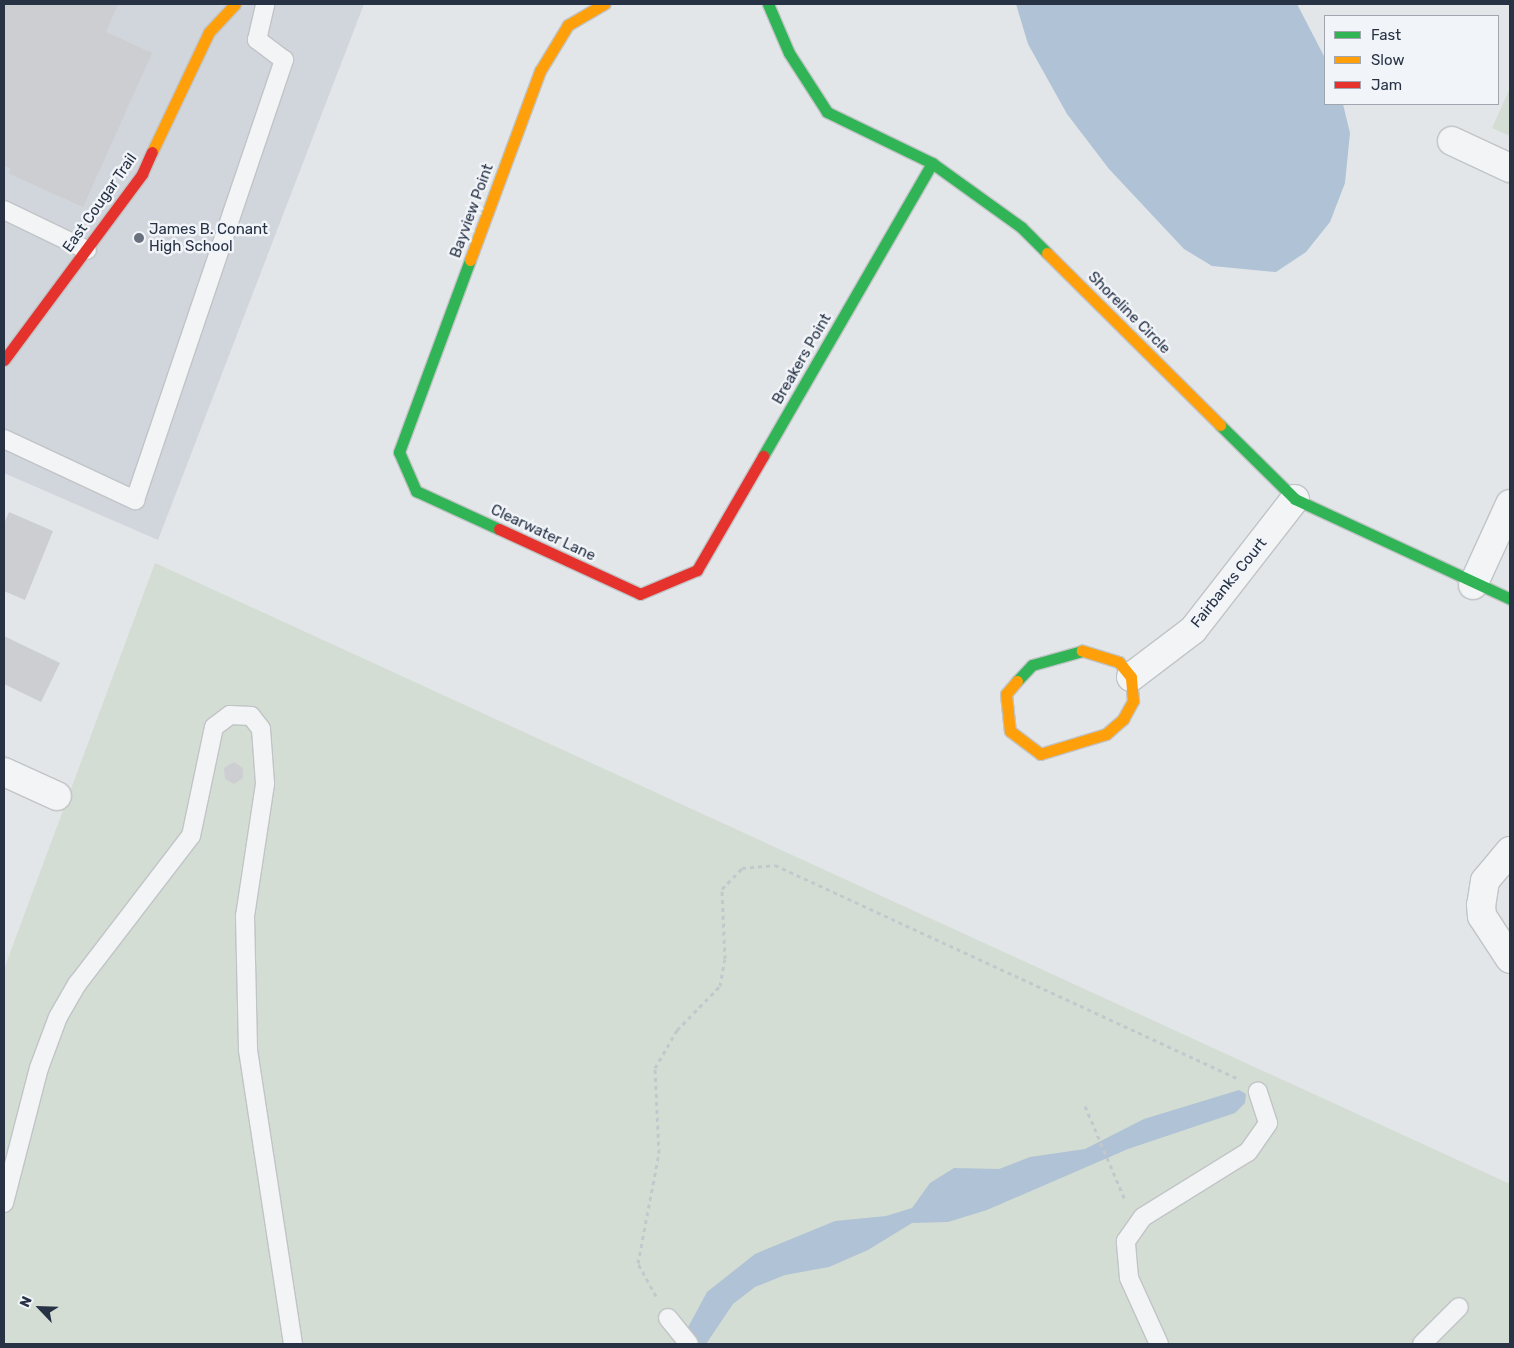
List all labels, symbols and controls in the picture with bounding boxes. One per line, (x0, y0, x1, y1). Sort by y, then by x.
legend (1324, 15, 1499, 105)
text: Fast (1371, 26, 1401, 44)
text: Slow (1371, 51, 1404, 69)
text: Jam (1371, 76, 1402, 94)
street label: East Cougar Trail (59, 150, 141, 256)
street label: Bayview Point (447, 161, 497, 261)
place label: James B. Conant High School (149, 220, 268, 255)
marker: James B. Conant High School (133, 232, 145, 244)
street label: Shoreline Circle (1084, 268, 1174, 358)
street label: Breakers Point (769, 310, 835, 408)
street label: Clearwater Lane (488, 501, 598, 565)
street label: Fairbanks Court (1187, 534, 1271, 632)
north arrow (15, 1283, 65, 1333)
text: N (16, 1294, 36, 1310)

